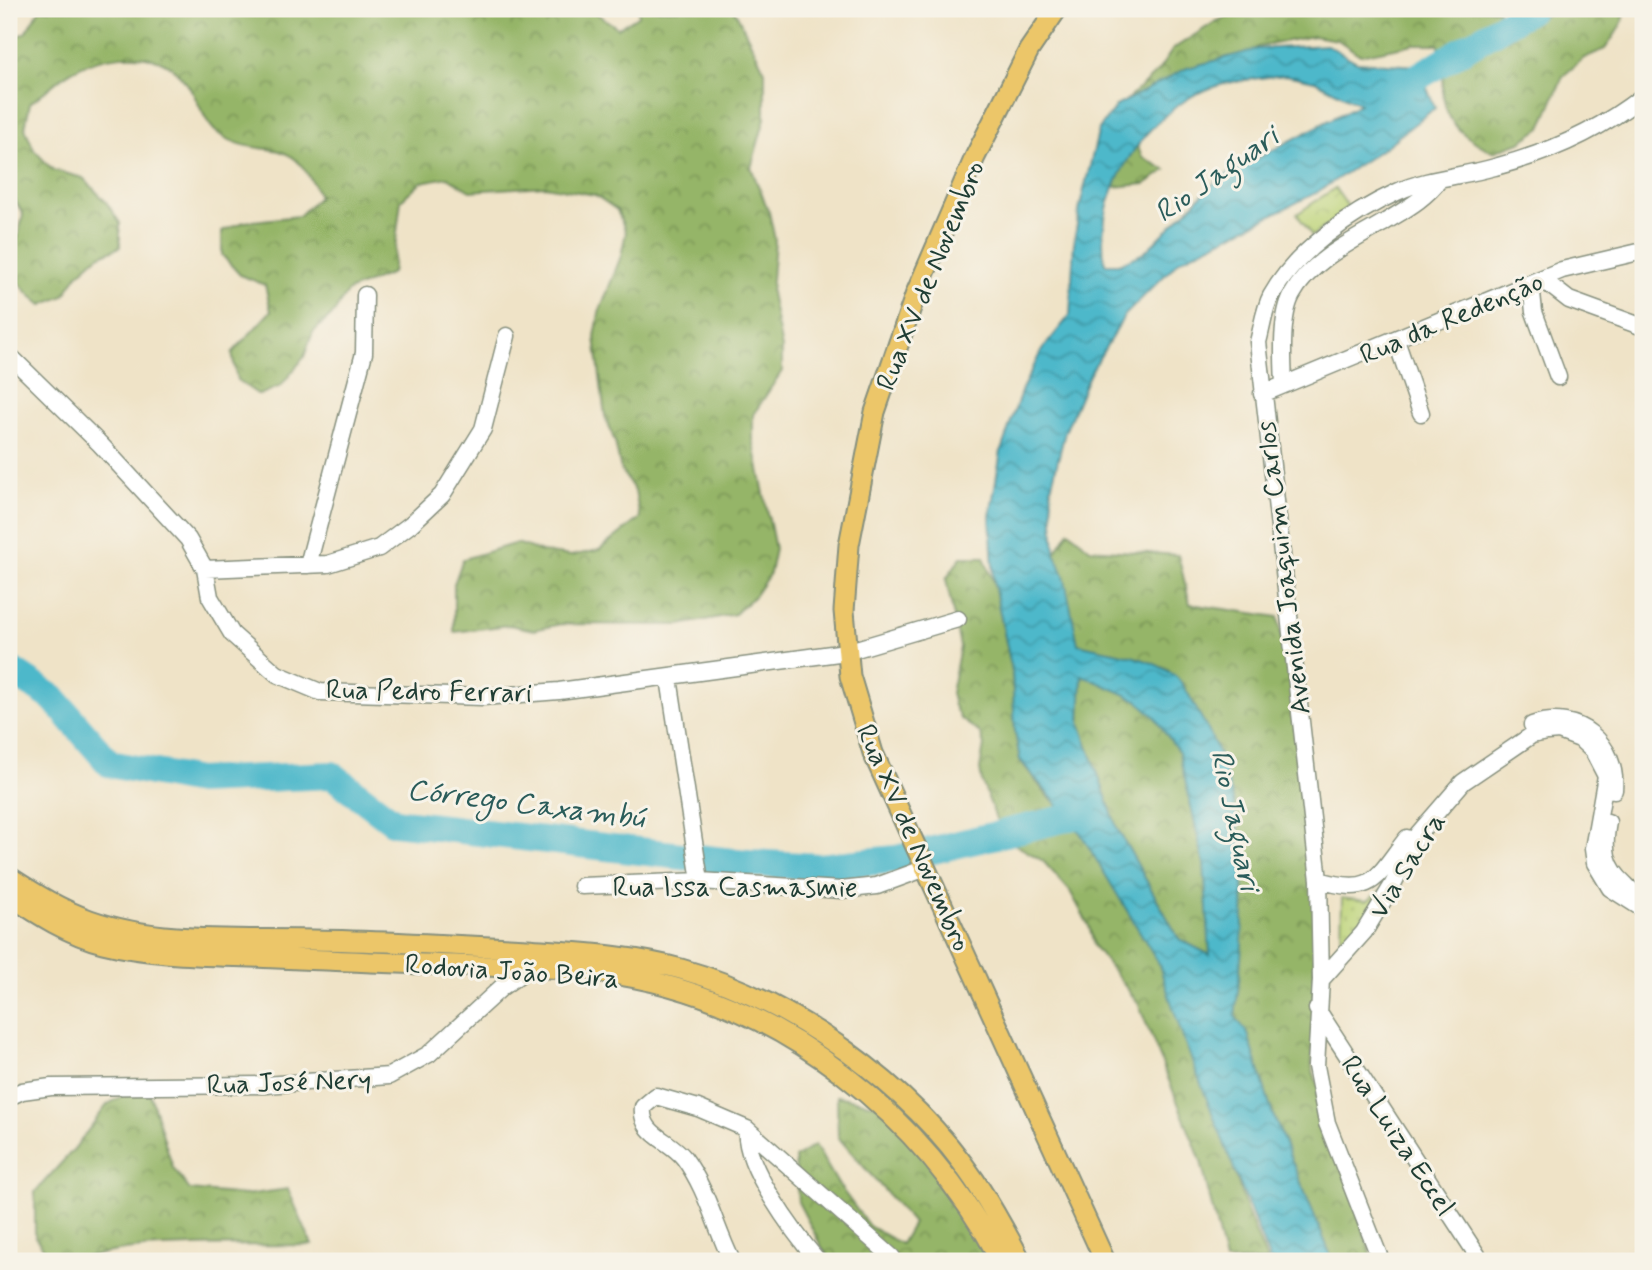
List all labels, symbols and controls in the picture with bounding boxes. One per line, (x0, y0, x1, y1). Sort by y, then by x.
water label: Rio Jaguari (1147, 116, 1292, 236)
street label: Rua XV de Novembro (868, 156, 994, 396)
street label: Rua da Redenção (1355, 264, 1549, 375)
street label: Avenida Joaquim Carlos (1248, 419, 1321, 717)
street label: Rua Pedro Ferrari (326, 672, 532, 713)
street label: Rua XV de Novembro (846, 719, 979, 957)
water label: Rio Jaguari (1197, 746, 1269, 899)
water label: Córrego Caxambú (405, 771, 649, 842)
street label: Via Sacra (1361, 806, 1455, 926)
street label: Rua Issa Casmasmie (612, 870, 858, 907)
street label: Rodovia João Beira (403, 947, 620, 998)
street label: Rua Luiza Eccel (1331, 1049, 1463, 1224)
street label: Rua José Nery (206, 1062, 372, 1105)

